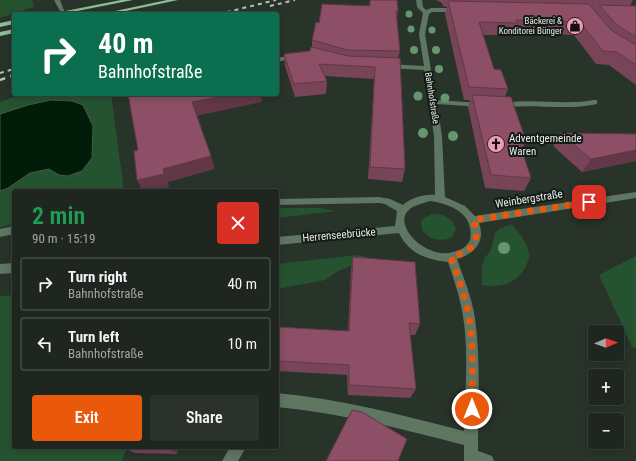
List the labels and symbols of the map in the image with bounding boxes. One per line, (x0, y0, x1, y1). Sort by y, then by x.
place label: Bäckerei & Konditorei Bünger (499, 16, 562, 36)
shop icon: Bäckerei & Konditorei Bünger (565, 16, 585, 36)
street label: Bahnhofstraße (423, 71, 441, 125)
place label: Adventgemeinde Waren (509, 132, 582, 158)
church icon: Adventgemeinde Waren (486, 134, 506, 154)
pin (572, 185, 606, 219)
street label: Weinbergstraße (494, 187, 564, 211)
street label: Herrenseebrücke (302, 225, 376, 245)
north arrow (588, 325, 624, 361)
position arrow (451, 388, 493, 430)

